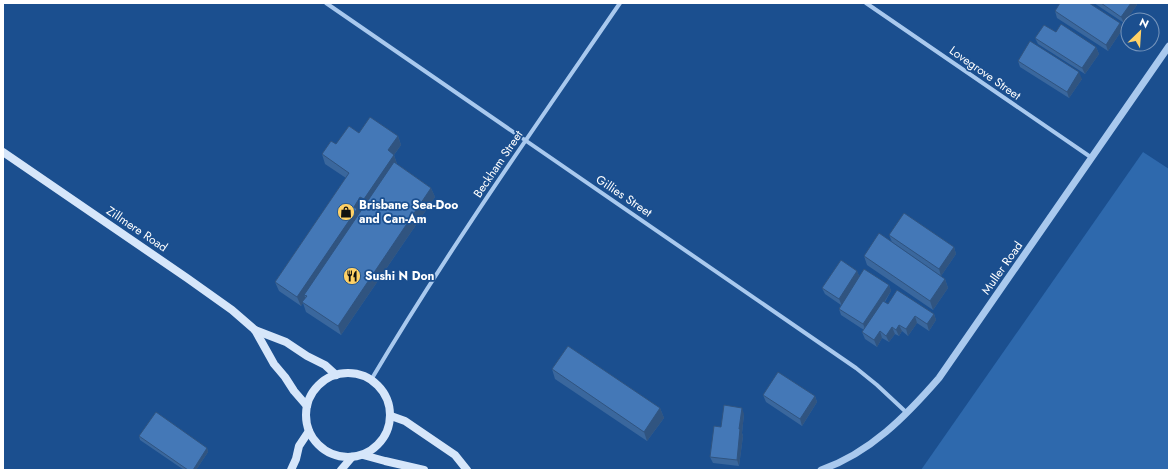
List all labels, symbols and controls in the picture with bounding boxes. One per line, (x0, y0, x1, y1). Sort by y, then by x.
north arrow (1120, 12, 1160, 52)
text: N (1137, 14, 1152, 32)
street label: Lovegrove Street (946, 42, 1025, 104)
street label: Beckham Street (469, 127, 527, 201)
street label: Gillies Street (592, 171, 656, 222)
place label: Brisbane Sea-Doo and Can-Am (359, 196, 458, 228)
street label: Zillmere Road (103, 202, 171, 256)
shop icon: Brisbane Sea-Doo and Can-Am (336, 202, 356, 222)
street label: Muller Road (977, 238, 1027, 298)
restaurant icon: Sushi N Don (342, 266, 362, 286)
place label: Sushi N Don (365, 267, 435, 285)

